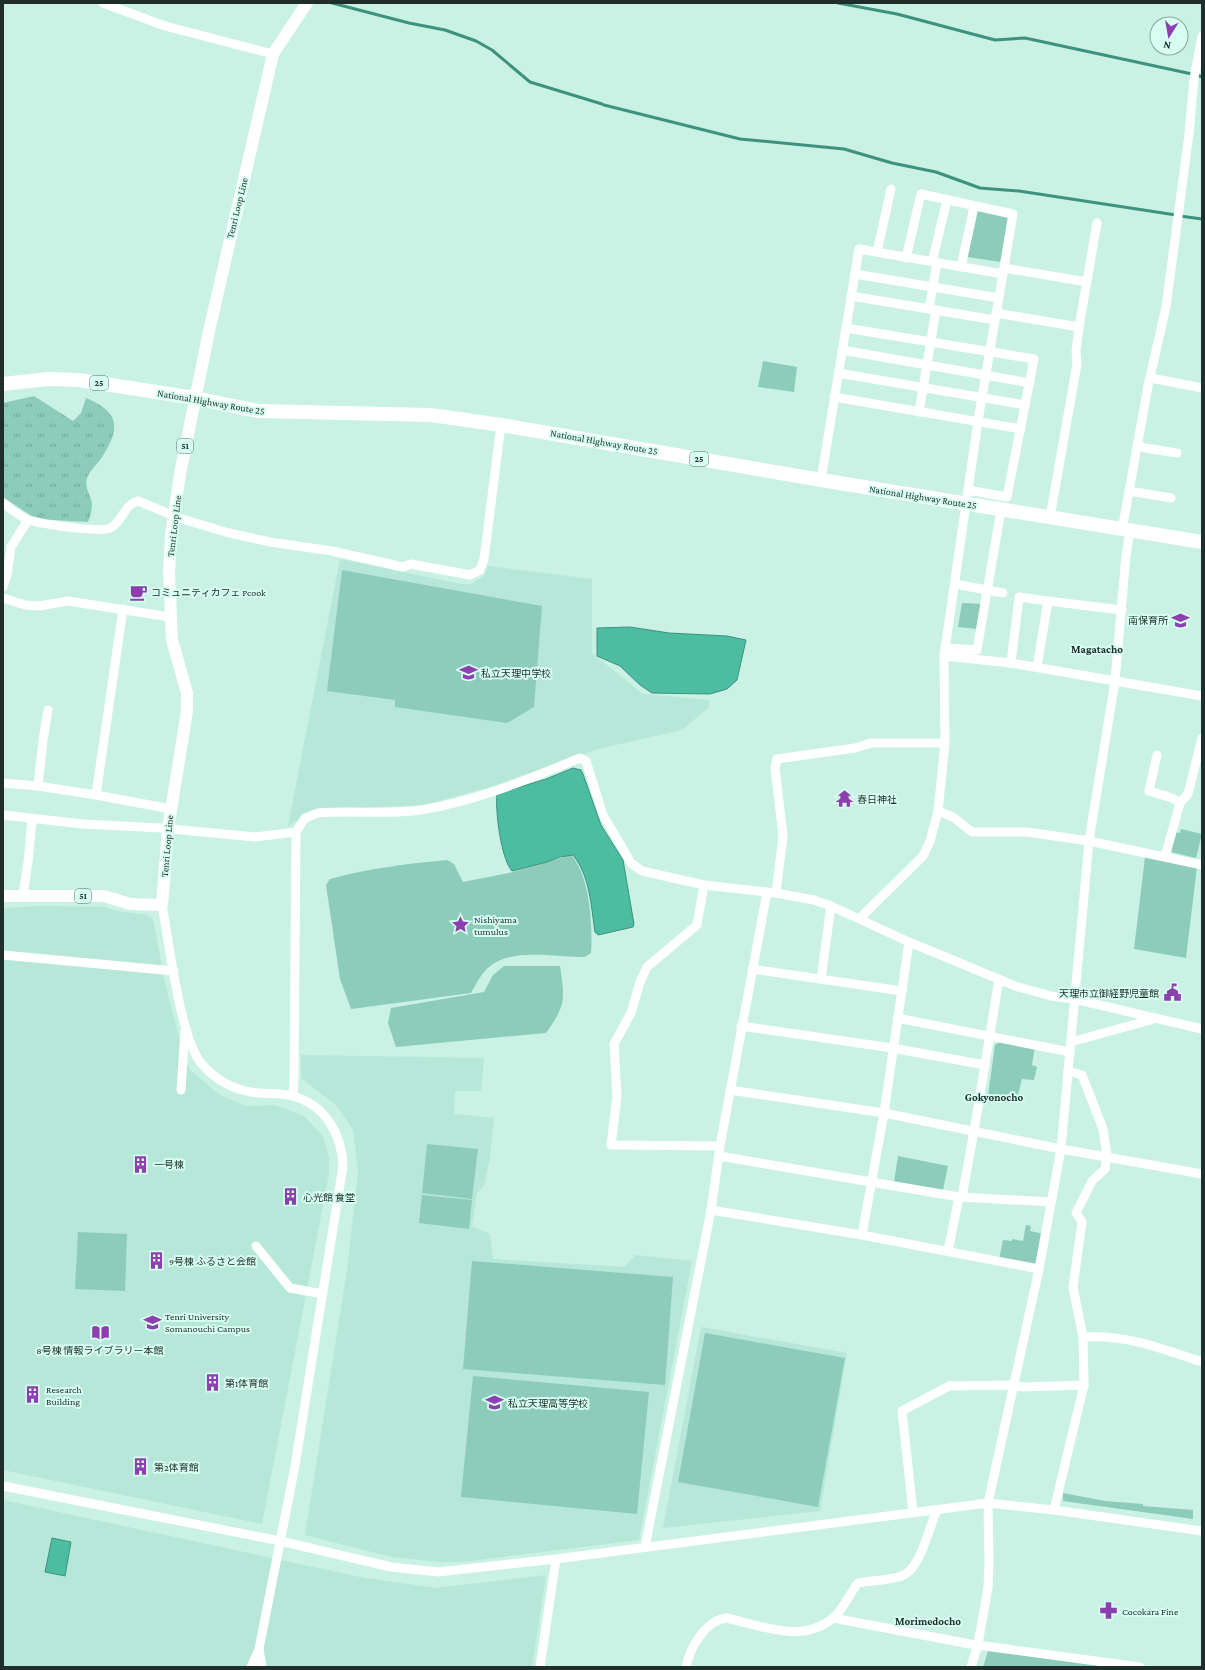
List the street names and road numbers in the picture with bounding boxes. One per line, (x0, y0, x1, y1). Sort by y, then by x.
street label: Tenri Loop Line (224, 176, 250, 240)
road number: 25 (90, 376, 108, 390)
street label: National Highway Route 25 (156, 387, 266, 417)
street label: National Highway Route 25 (549, 427, 659, 457)
road number: 51 (177, 439, 193, 453)
road number: 25 (690, 452, 708, 466)
street label: National Highway Route 25 (868, 483, 978, 511)
street label: Tenri Loop Line (165, 494, 183, 558)
street label: Tenri Loop Line (159, 814, 175, 877)
road number: 51 (75, 889, 91, 903)

